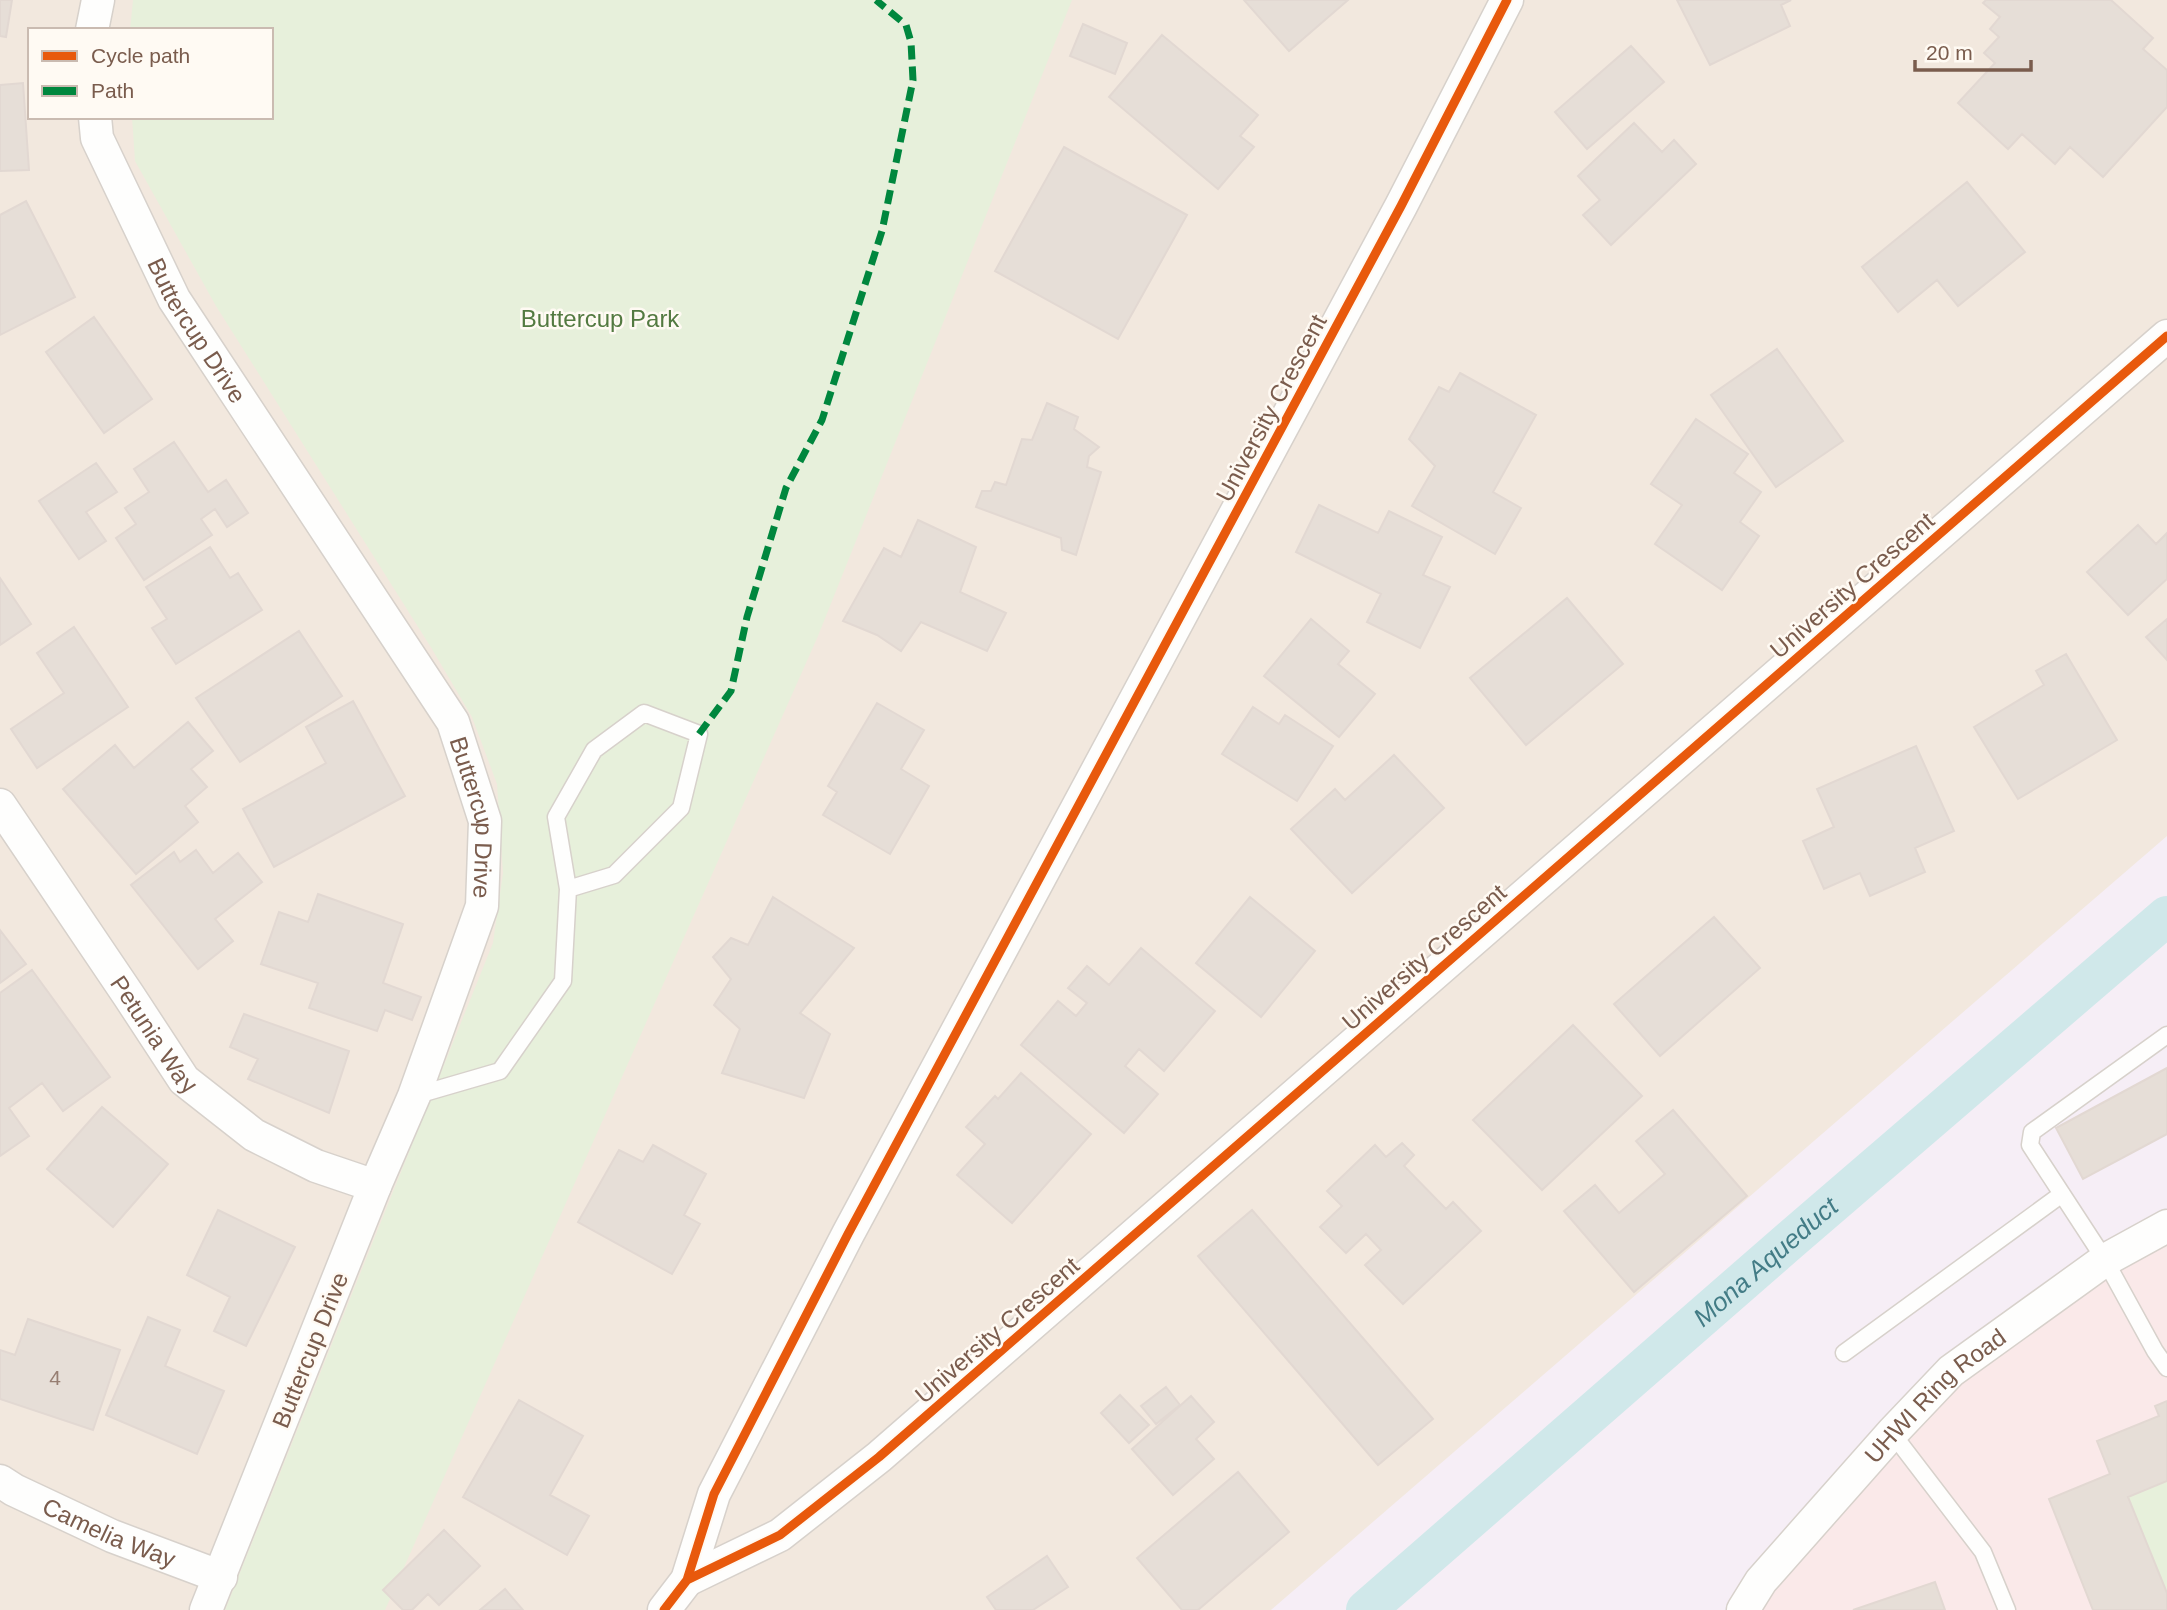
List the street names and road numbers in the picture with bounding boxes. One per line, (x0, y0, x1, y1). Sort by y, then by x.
street label: Buttercup Drive (143, 253, 252, 408)
street label: University Crescent (1210, 310, 1332, 506)
street label: University Crescent (1765, 506, 1940, 663)
street label: Buttercup Drive (445, 733, 498, 899)
street label: University Crescent (1337, 878, 1512, 1035)
street label: Petunia Way (105, 970, 202, 1098)
street label: University Crescent (910, 1251, 1085, 1408)
street label: Buttercup Drive (267, 1268, 353, 1432)
street label: UHWI Ring Road (1859, 1323, 2011, 1468)
street label: Camelia Way (39, 1492, 180, 1572)

